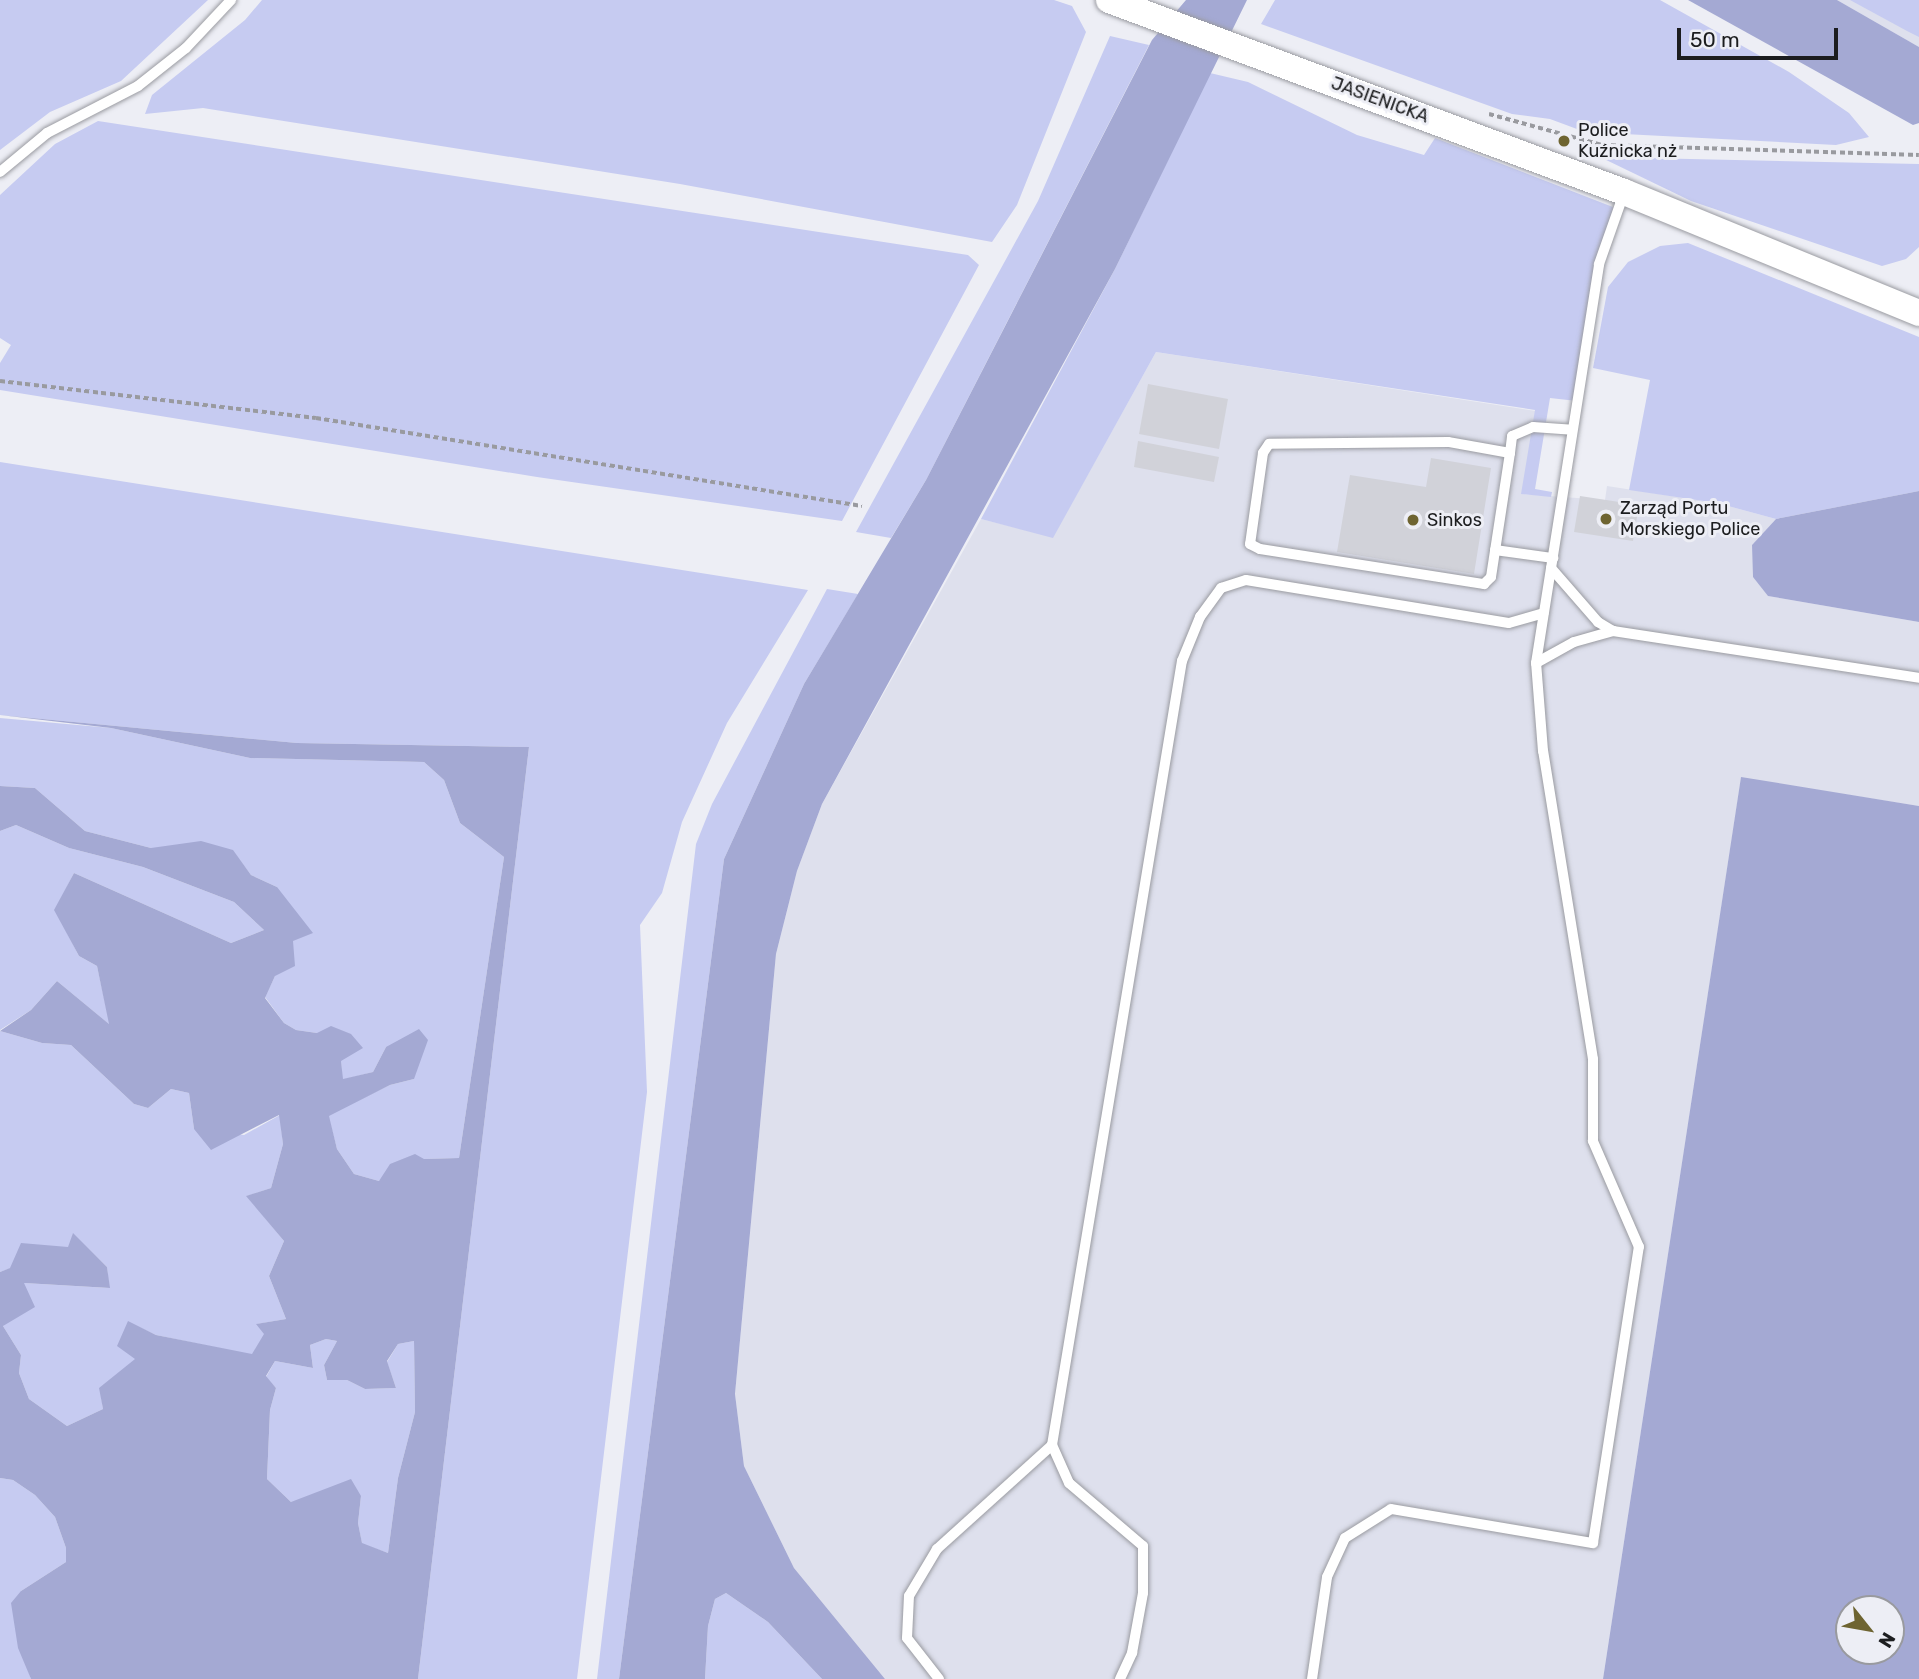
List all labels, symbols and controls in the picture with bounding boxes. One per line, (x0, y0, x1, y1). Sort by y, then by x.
scale bar (1681, 14, 1842, 58)
text: 50 m (1690, 27, 1740, 52)
street label: JASIENICKA (1328, 72, 1432, 128)
place label: Police Kuźnicka nż (1578, 120, 1677, 162)
marker: Police Kuźnicka nż (1556, 133, 1572, 149)
place label: Zarząd Portu Morskiego Police (1620, 498, 1760, 540)
place label: Sinkos (1427, 509, 1482, 531)
marker: Zarząd Portu Morskiego Police (1598, 511, 1614, 527)
marker: Sinkos (1405, 512, 1421, 528)
north arrow (1835, 1595, 1905, 1665)
text: N (1873, 1628, 1900, 1652)

